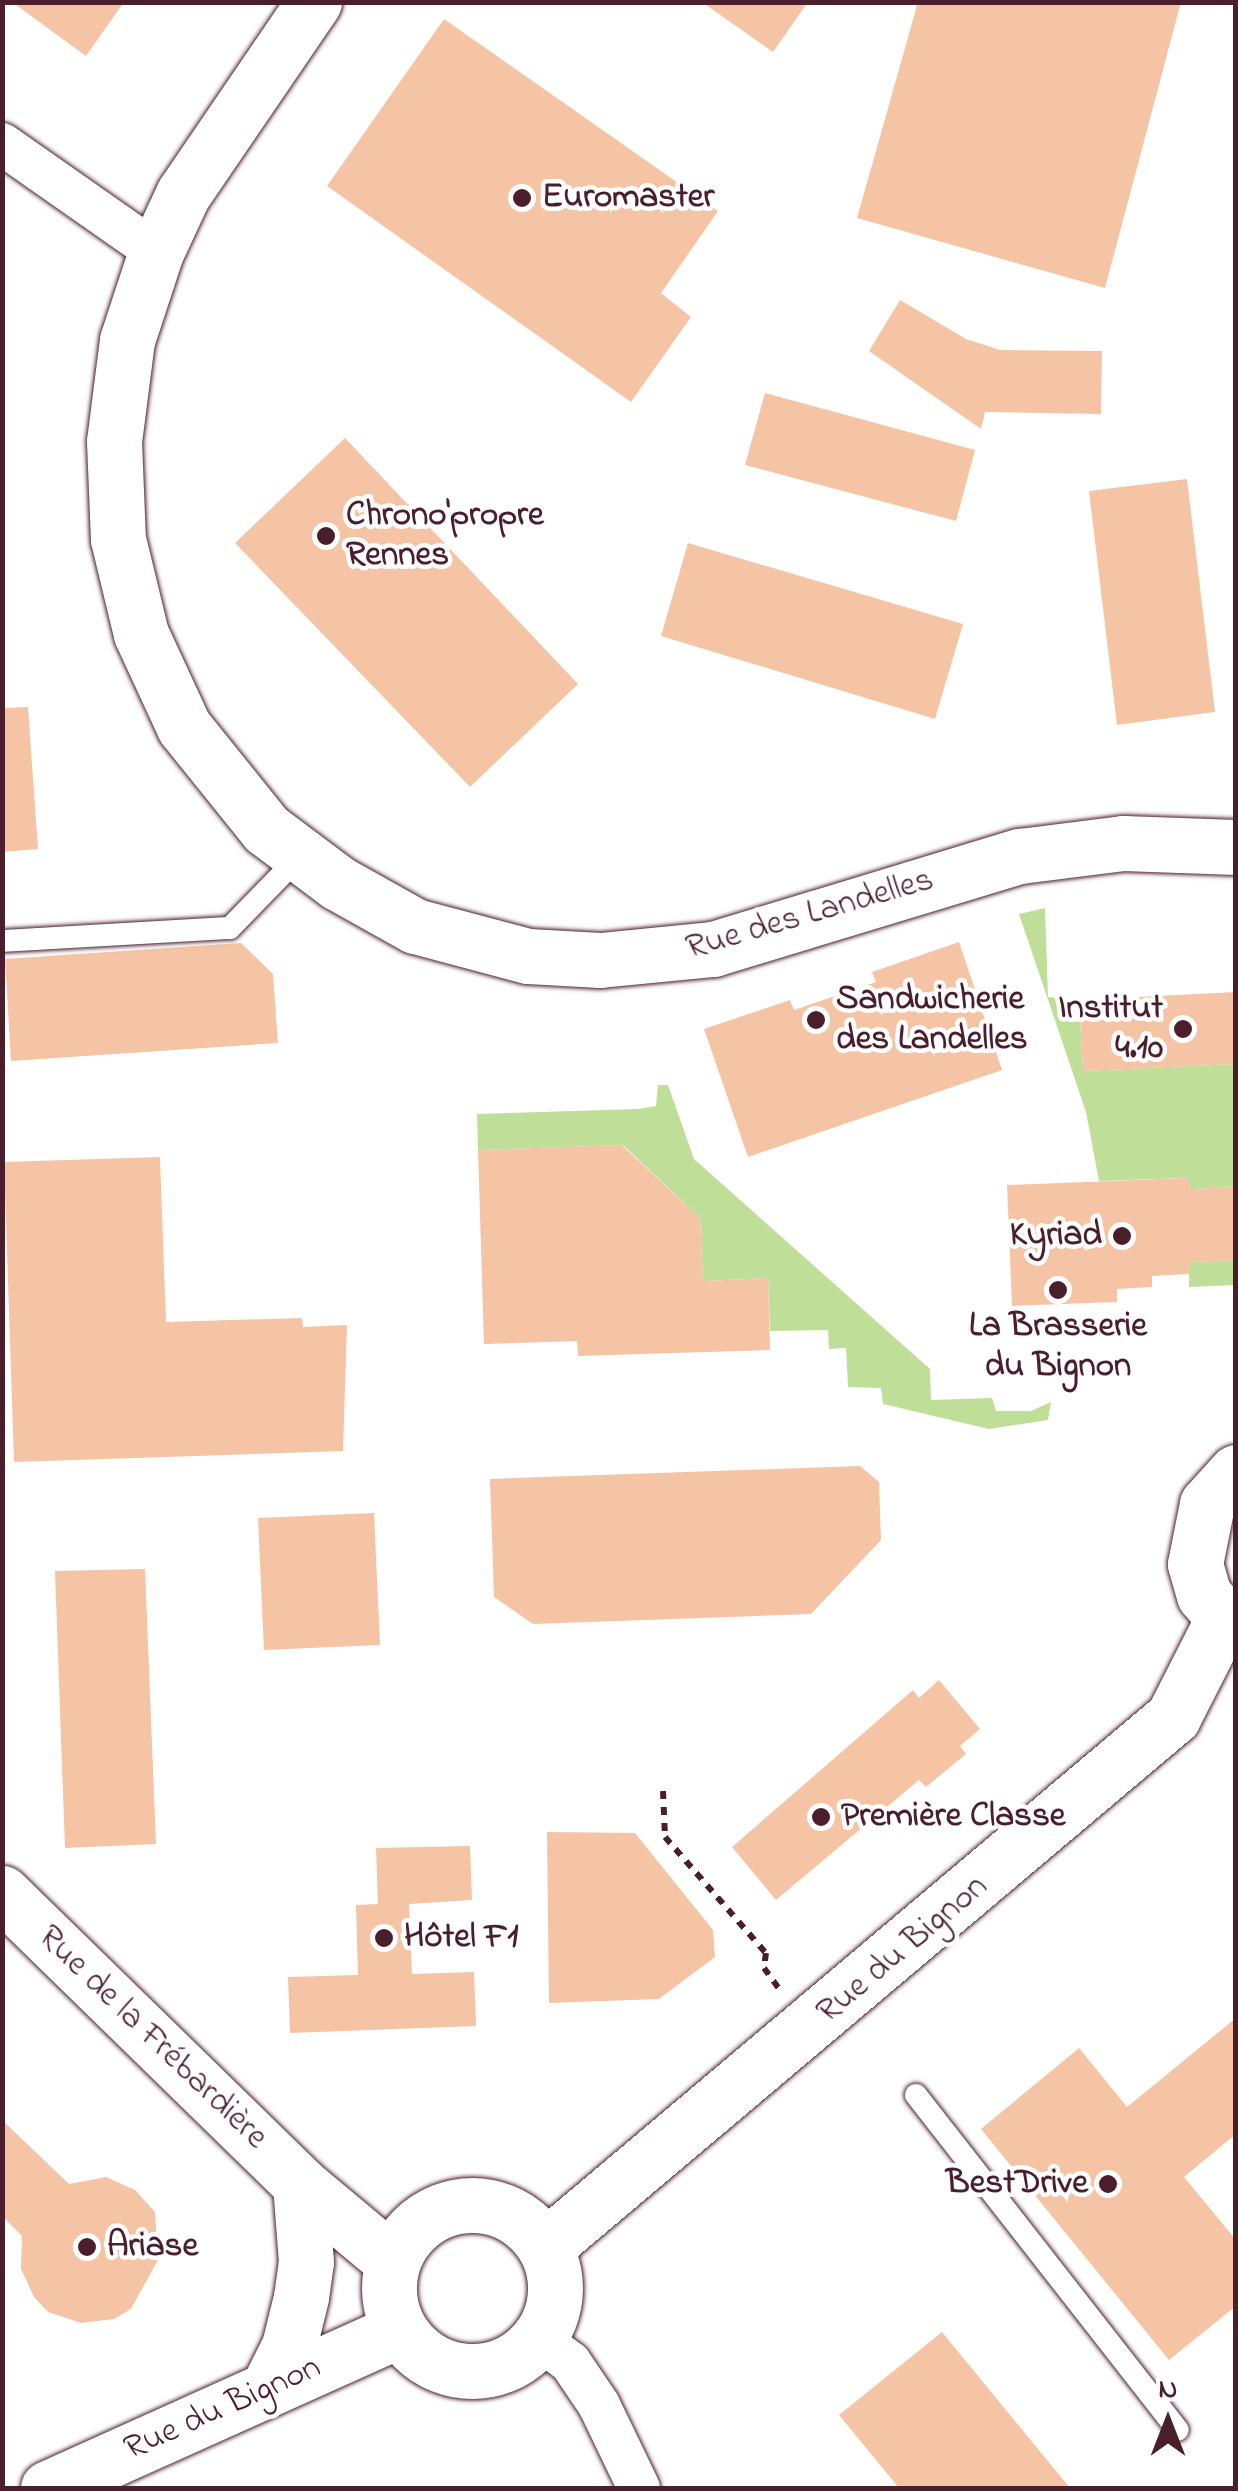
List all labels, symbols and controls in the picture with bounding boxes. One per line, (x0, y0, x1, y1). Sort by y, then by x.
place label: Euromaster (542, 177, 714, 219)
marker: Euromaster (511, 187, 533, 209)
place label: Chrono'propre Rennes (346, 495, 544, 577)
marker: Chrono'propre Rennes (315, 525, 337, 547)
street label: Rue des Landelles (681, 860, 939, 970)
place label: Sandwicherie des Landelles (836, 979, 1028, 1061)
place label: Institut 4.10 (1058, 988, 1163, 1070)
marker: Sandwicherie des Landelles (805, 1009, 827, 1031)
marker: Institut 4.10 (1172, 1018, 1194, 1040)
place label: Kyriad (1010, 1215, 1102, 1257)
marker: Kyriad (1111, 1225, 1133, 1247)
marker: La Brasserie du Bignon (1047, 1279, 1069, 1301)
place label: La Brasserie du Bignon (969, 1306, 1147, 1388)
place label: Première Classe (841, 1796, 1065, 1838)
marker: Première Classe (810, 1806, 832, 1828)
street label: Rue du Bignon (809, 1866, 997, 2034)
street label: Rue de la Frébardière (28, 1917, 276, 2159)
place label: Hôtel F1 (404, 1917, 518, 1959)
marker: Hôtel F1 (373, 1927, 395, 1949)
place label: BestDrive (946, 2163, 1088, 2205)
marker: BestDrive (1097, 2173, 1119, 2195)
place label: Ariase (107, 2226, 198, 2268)
marker: Ariase (76, 2236, 98, 2258)
street label: Rue du Bignon (118, 2347, 328, 2471)
text: N (1159, 2370, 1177, 2411)
north arrow (1118, 2371, 1218, 2471)

